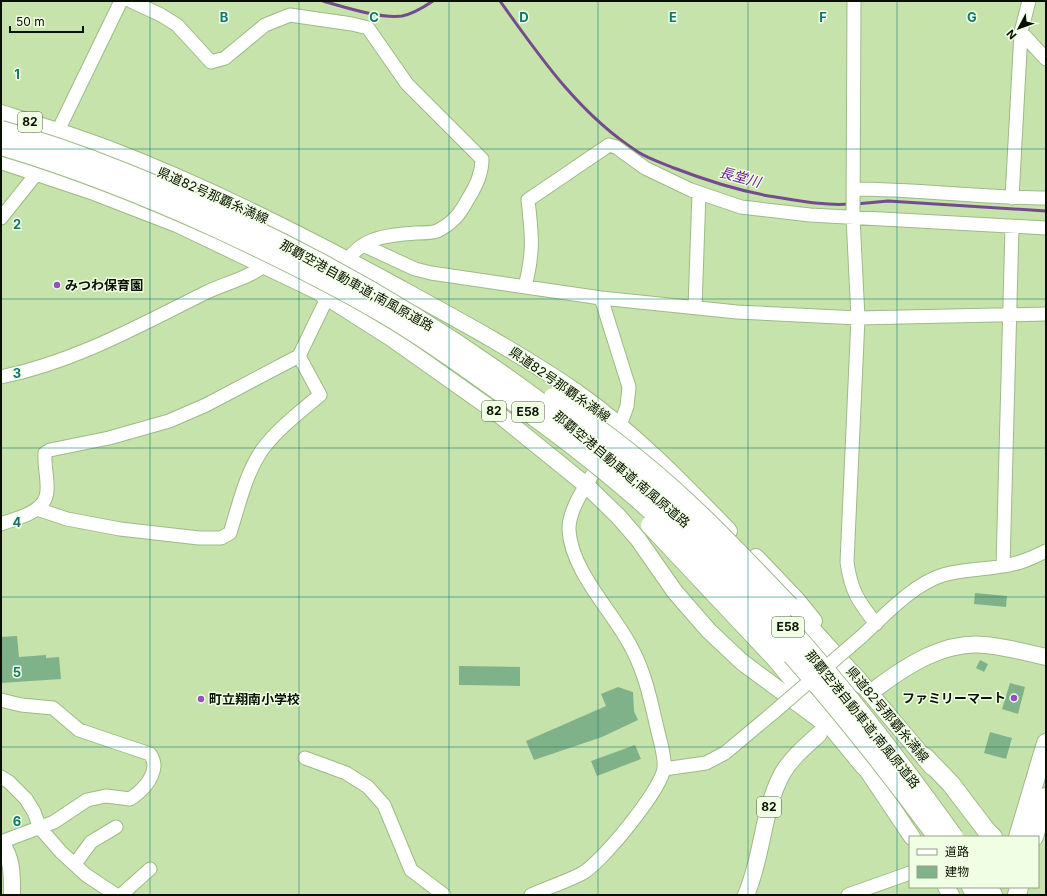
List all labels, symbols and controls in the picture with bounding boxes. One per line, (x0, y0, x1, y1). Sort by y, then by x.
scale bar (10, 8, 83, 34)
north arrow (999, 8, 1039, 48)
text: B (220, 9, 229, 25)
text: C (369, 9, 379, 25)
text: D (519, 9, 529, 25)
text: E (669, 9, 677, 25)
text: F (819, 9, 827, 25)
text: G (967, 9, 977, 25)
text: 50 m (16, 14, 45, 29)
text: N (1003, 27, 1019, 42)
text: 1 (14, 66, 20, 82)
road number: 82 (18, 112, 42, 132)
street label: 県道82号那覇糸満線 (155, 163, 271, 227)
water label: 長堂川 (718, 163, 765, 191)
text: 2 (13, 216, 21, 232)
street label: 那覇空港自動車道;南風原道路 (277, 236, 437, 334)
place label: みつわ保育園 (65, 277, 143, 293)
marker: みつわ保育園 (52, 280, 62, 290)
street label: 県道82号那覇糸満線 (506, 343, 614, 425)
text: 3 (13, 365, 21, 381)
road number: 82 (482, 401, 506, 421)
road number: E58 (512, 402, 544, 422)
street label: 那覇空港自動車道;南風原道路 (551, 407, 693, 531)
text: 4 (13, 514, 22, 530)
road number: E58 (772, 617, 804, 637)
street label: 那覇空港自動車道;南風原道路 (802, 647, 924, 791)
street label: 県道82号那覇糸満線 (843, 663, 933, 765)
text: 5 (13, 664, 21, 680)
place label: ファミリーマート (902, 690, 1006, 706)
place label: 町立翔南小学校 (209, 691, 300, 707)
marker: ファミリーマート (1009, 693, 1019, 703)
marker: 町立翔南小学校 (196, 694, 206, 704)
road number: 82 (757, 797, 781, 817)
text: 6 (13, 813, 21, 829)
legend (909, 836, 1039, 888)
text: 道路 (945, 844, 969, 859)
text: 建物 (945, 864, 969, 879)

